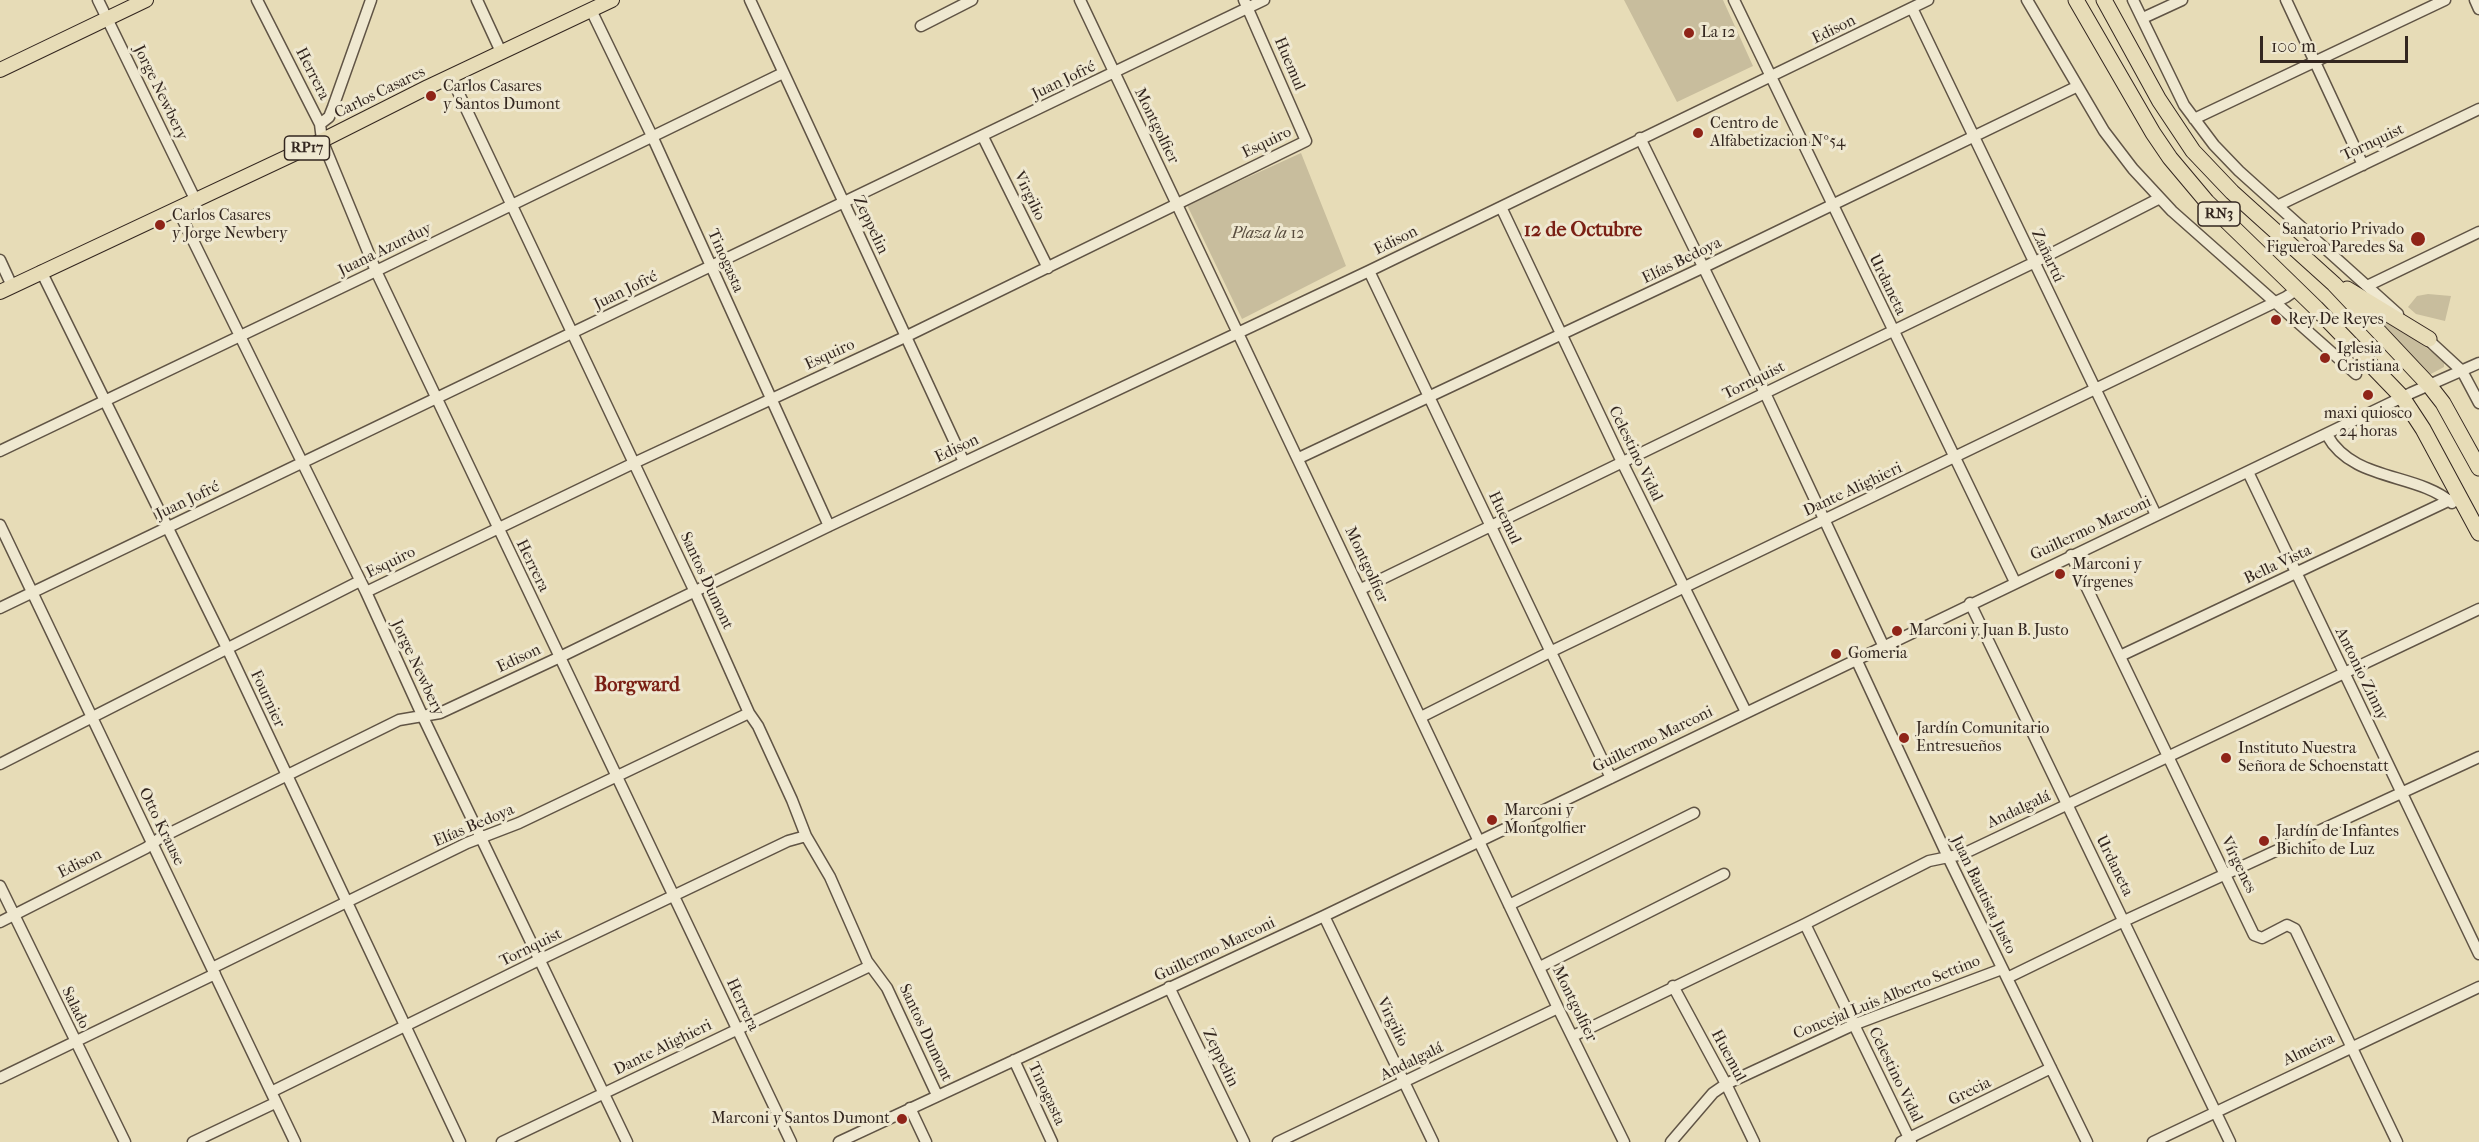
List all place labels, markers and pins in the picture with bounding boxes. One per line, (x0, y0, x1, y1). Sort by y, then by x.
place label: La 12 (1701, 23, 1735, 43)
marker: La 12 (1682, 26, 1696, 40)
place label: Carlos Casares y Santos Dumont (443, 77, 560, 115)
marker: Carlos Casares y Santos Dumont (424, 89, 438, 103)
place label: Centro de Alfabetizacion Nº54 (1710, 114, 1846, 152)
marker: Centro de Alfabetizacion Nº54 (1691, 126, 1705, 140)
place label: Carlos Casares y Jorge Newbery (172, 206, 287, 244)
marker: Carlos Casares y Jorge Newbery (153, 218, 167, 232)
place label: Sanatorio Privado Figueroa Paredes Sa (2266, 220, 2404, 258)
marker: Sanatorio Privado Figueroa Paredes Sa (2409, 230, 2427, 248)
place label: Rey De Reyes (2288, 310, 2384, 330)
marker: Rey De Reyes (2269, 313, 2283, 327)
place label: Iglesia Cristiana (2337, 339, 2400, 377)
marker: Iglesia Cristiana (2318, 351, 2332, 365)
marker: maxi quiosco 24 horas (2361, 388, 2375, 402)
place label: maxi quiosco 24 horas (2324, 404, 2412, 442)
place label: Marconi y Vírgenes (2072, 555, 2142, 593)
marker: Marconi y Vírgenes (2053, 567, 2067, 581)
place label: Marconi y Juan B. Justo (1909, 621, 2068, 641)
marker: Marconi y Juan B. Justo (1890, 624, 1904, 638)
place label: Gomeria (1848, 644, 1907, 664)
marker: Gomeria (1829, 647, 1843, 661)
place label: Jardín Comunitario Entresueños (1916, 719, 2049, 757)
marker: Jardín Comunitario Entresueños (1897, 731, 1911, 745)
place label: Instituto Nuestra Señora de Schoenstatt (2238, 739, 2389, 777)
marker: Instituto Nuestra Señora de Schoenstatt (2219, 751, 2233, 765)
place label: Marconi y Montgolfier (1504, 801, 1586, 839)
marker: Marconi y Montgolfier (1485, 813, 1499, 827)
place label: Jardín de Infantes Bichito de Luz (2276, 822, 2399, 860)
marker: Jardín de Infantes Bichito de Luz (2257, 834, 2271, 848)
place label: Marconi y Santos Dumont (711, 1109, 890, 1129)
marker: Marconi y Santos Dumont (895, 1112, 909, 1126)

